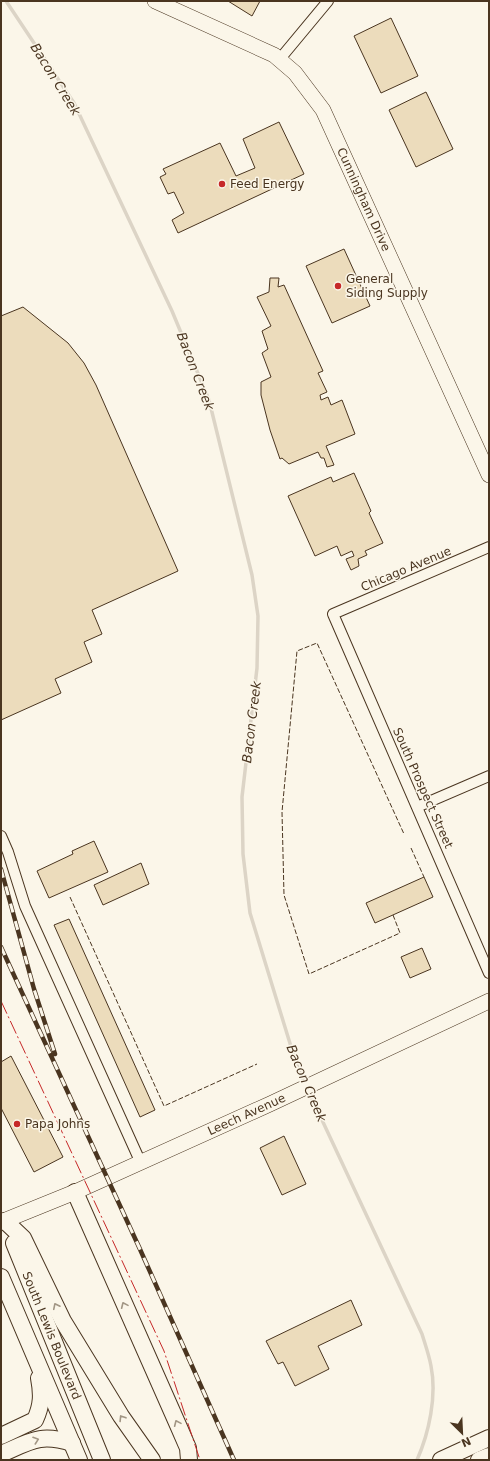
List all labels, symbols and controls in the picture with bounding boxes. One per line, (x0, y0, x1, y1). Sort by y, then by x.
water label: Bacon Creek (27, 40, 84, 119)
street label: Cunningham Drive (334, 145, 393, 253)
place label: Feed Energy (230, 177, 304, 191)
marker: Feed Energy (217, 179, 227, 189)
place label: General Siding Supply (346, 272, 428, 300)
marker: General Siding Supply (333, 281, 343, 291)
water label: Bacon Creek (174, 330, 217, 413)
street label: Chicago Avenue (359, 544, 453, 594)
water label: Bacon Creek (239, 680, 264, 764)
street label: South Prospect Street (390, 726, 456, 851)
water label: Bacon Creek (284, 1042, 330, 1124)
street label: Leech Avenue (205, 1091, 288, 1138)
place label: Papa Johns (25, 1117, 90, 1131)
marker: Papa Johns (12, 1119, 22, 1129)
street label: South Lewis Boulevard (19, 1270, 84, 1402)
one-way arrow (121, 1301, 129, 1309)
one-way arrow (53, 1303, 61, 1310)
north arrow (442, 1413, 482, 1453)
one-way arrow (120, 1415, 127, 1422)
one-way arrow (174, 1420, 182, 1428)
text: N (459, 1434, 473, 1449)
one-way arrow (32, 1436, 39, 1445)

